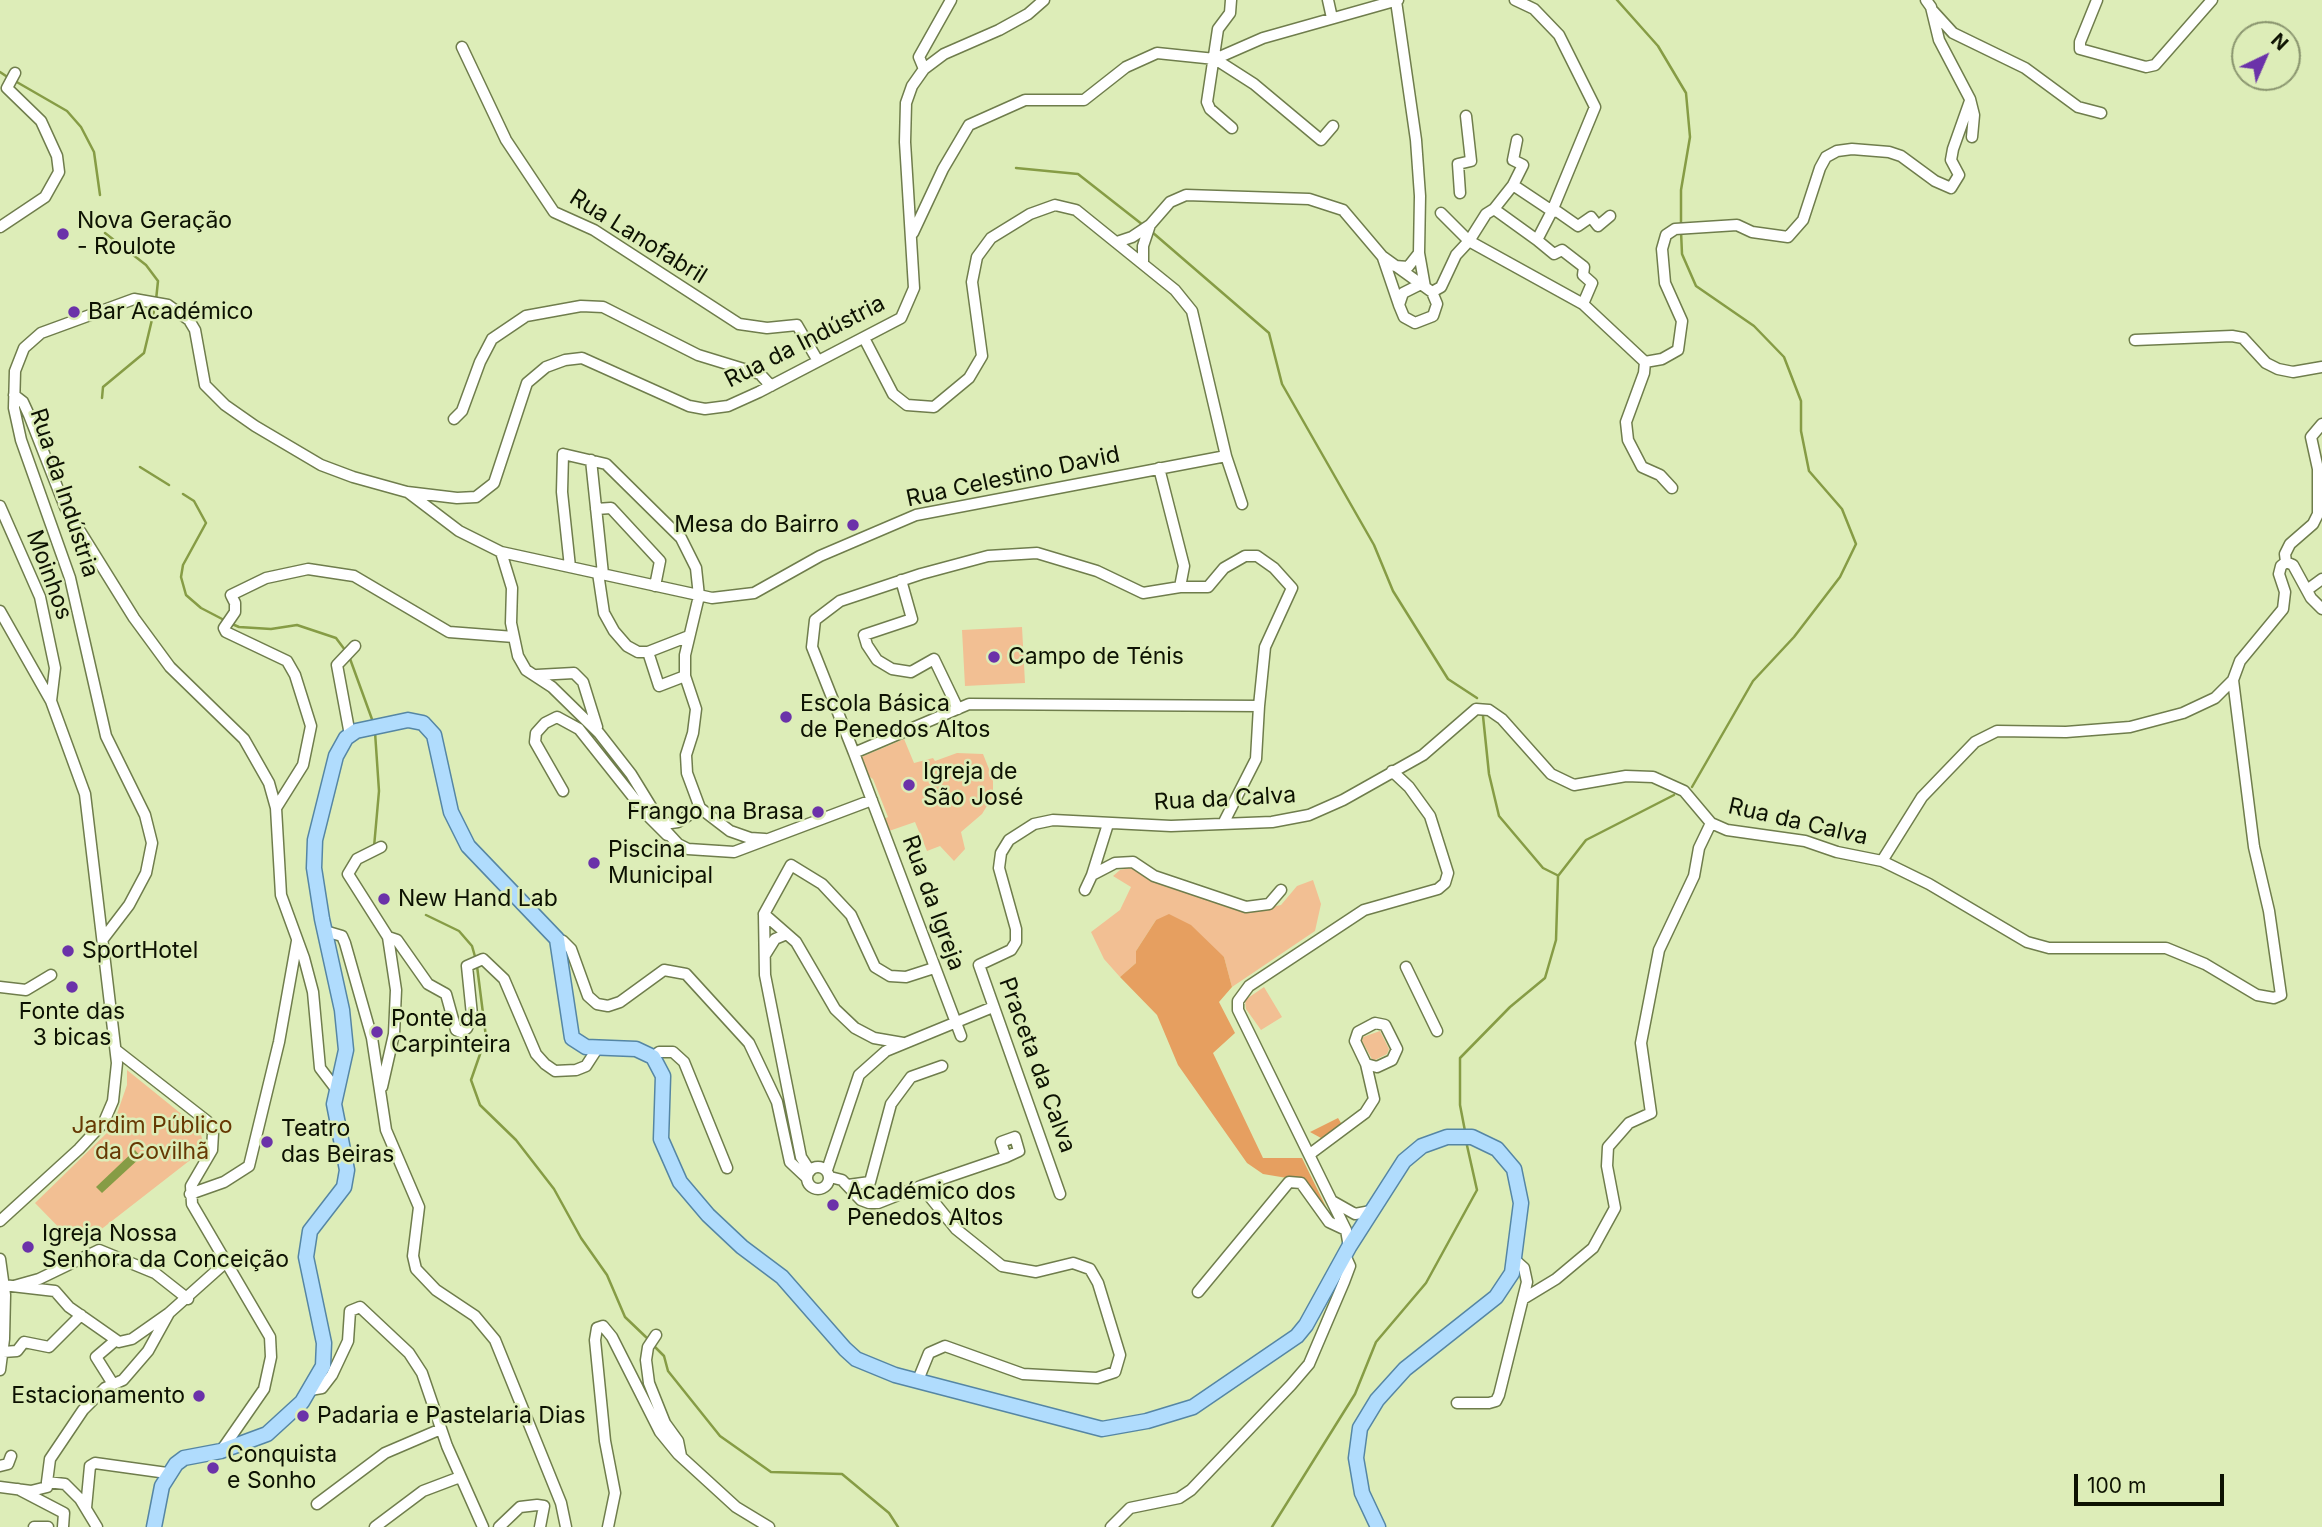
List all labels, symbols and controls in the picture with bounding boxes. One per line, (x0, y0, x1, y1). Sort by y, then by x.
north arrow (2231, 21, 2301, 91)
text: N (2266, 29, 2293, 55)
street label: Rua Lanofabril (564, 184, 712, 290)
place label: Nova Geração - Roulote (77, 207, 232, 261)
marker: Nova Geração - Roulote (55, 226, 71, 242)
street label: Rua da Indústria (720, 290, 890, 394)
place label: Bar Académico (88, 298, 253, 326)
marker: Bar Académico (66, 304, 82, 320)
street label: Rua da Indústria (24, 405, 104, 581)
street label: Rua Celestino David (904, 441, 1122, 513)
place label: Mesa do Bairro (674, 511, 839, 539)
marker: Mesa do Bairro (845, 517, 861, 533)
street label: Moinhos (20, 526, 78, 624)
place label: Campo de Ténis (1008, 643, 1184, 671)
marker: Campo de Ténis (986, 649, 1002, 665)
place label: Escola Básica de Penedos Altos (800, 690, 990, 744)
marker: Escola Básica de Penedos Altos (778, 709, 794, 725)
place label: Igreja de São José (923, 758, 1023, 812)
marker: Igreja de São José (901, 777, 917, 793)
street label: Rua da Calva (1153, 781, 1297, 817)
street label: Rua da Calva (1726, 793, 1870, 851)
place label: Frango na Brasa (627, 798, 804, 826)
marker: Frango na Brasa (810, 804, 826, 820)
street label: Rua da Igreja (896, 832, 970, 974)
place label: Piscina Municipal (608, 836, 713, 890)
marker: Piscina Municipal (586, 855, 602, 871)
place label: New Hand Lab (398, 885, 558, 913)
marker: New Hand Lab (376, 891, 392, 907)
place label: SportHotel (82, 937, 198, 965)
marker: SportHotel (60, 943, 76, 959)
street label: Praceta da Calva (992, 974, 1082, 1156)
marker: Fonte das 3 bicas (64, 979, 80, 995)
place label: Fonte das 3 bicas (19, 998, 125, 1052)
place label: Ponte da Carpinteira (391, 1005, 511, 1059)
marker: Ponte da Carpinteira (369, 1024, 385, 1040)
park label: Jardim Público da Covilhã (71, 1112, 233, 1166)
place label: Teatro das Beiras (281, 1115, 394, 1169)
marker: Teatro das Beiras (259, 1134, 275, 1150)
place label: Académico dos Penedos Altos (847, 1178, 1016, 1232)
marker: Académico dos Penedos Altos (825, 1197, 841, 1213)
place label: Igreja Nossa Senhora da Conceição (42, 1220, 289, 1274)
marker: Igreja Nossa Senhora da Conceição (20, 1239, 36, 1255)
place label: Estacionamento (11, 1382, 185, 1410)
marker: Estacionamento (191, 1388, 207, 1404)
place label: Padaria e Pastelaria Dias (317, 1402, 586, 1430)
marker: Padaria e Pastelaria Dias (295, 1408, 311, 1424)
place label: Conquista e Sonho (227, 1441, 337, 1495)
marker: Conquista e Sonho (205, 1460, 221, 1476)
scale bar (2077, 1460, 2228, 1504)
text: 100 m (2087, 1473, 2146, 1498)

